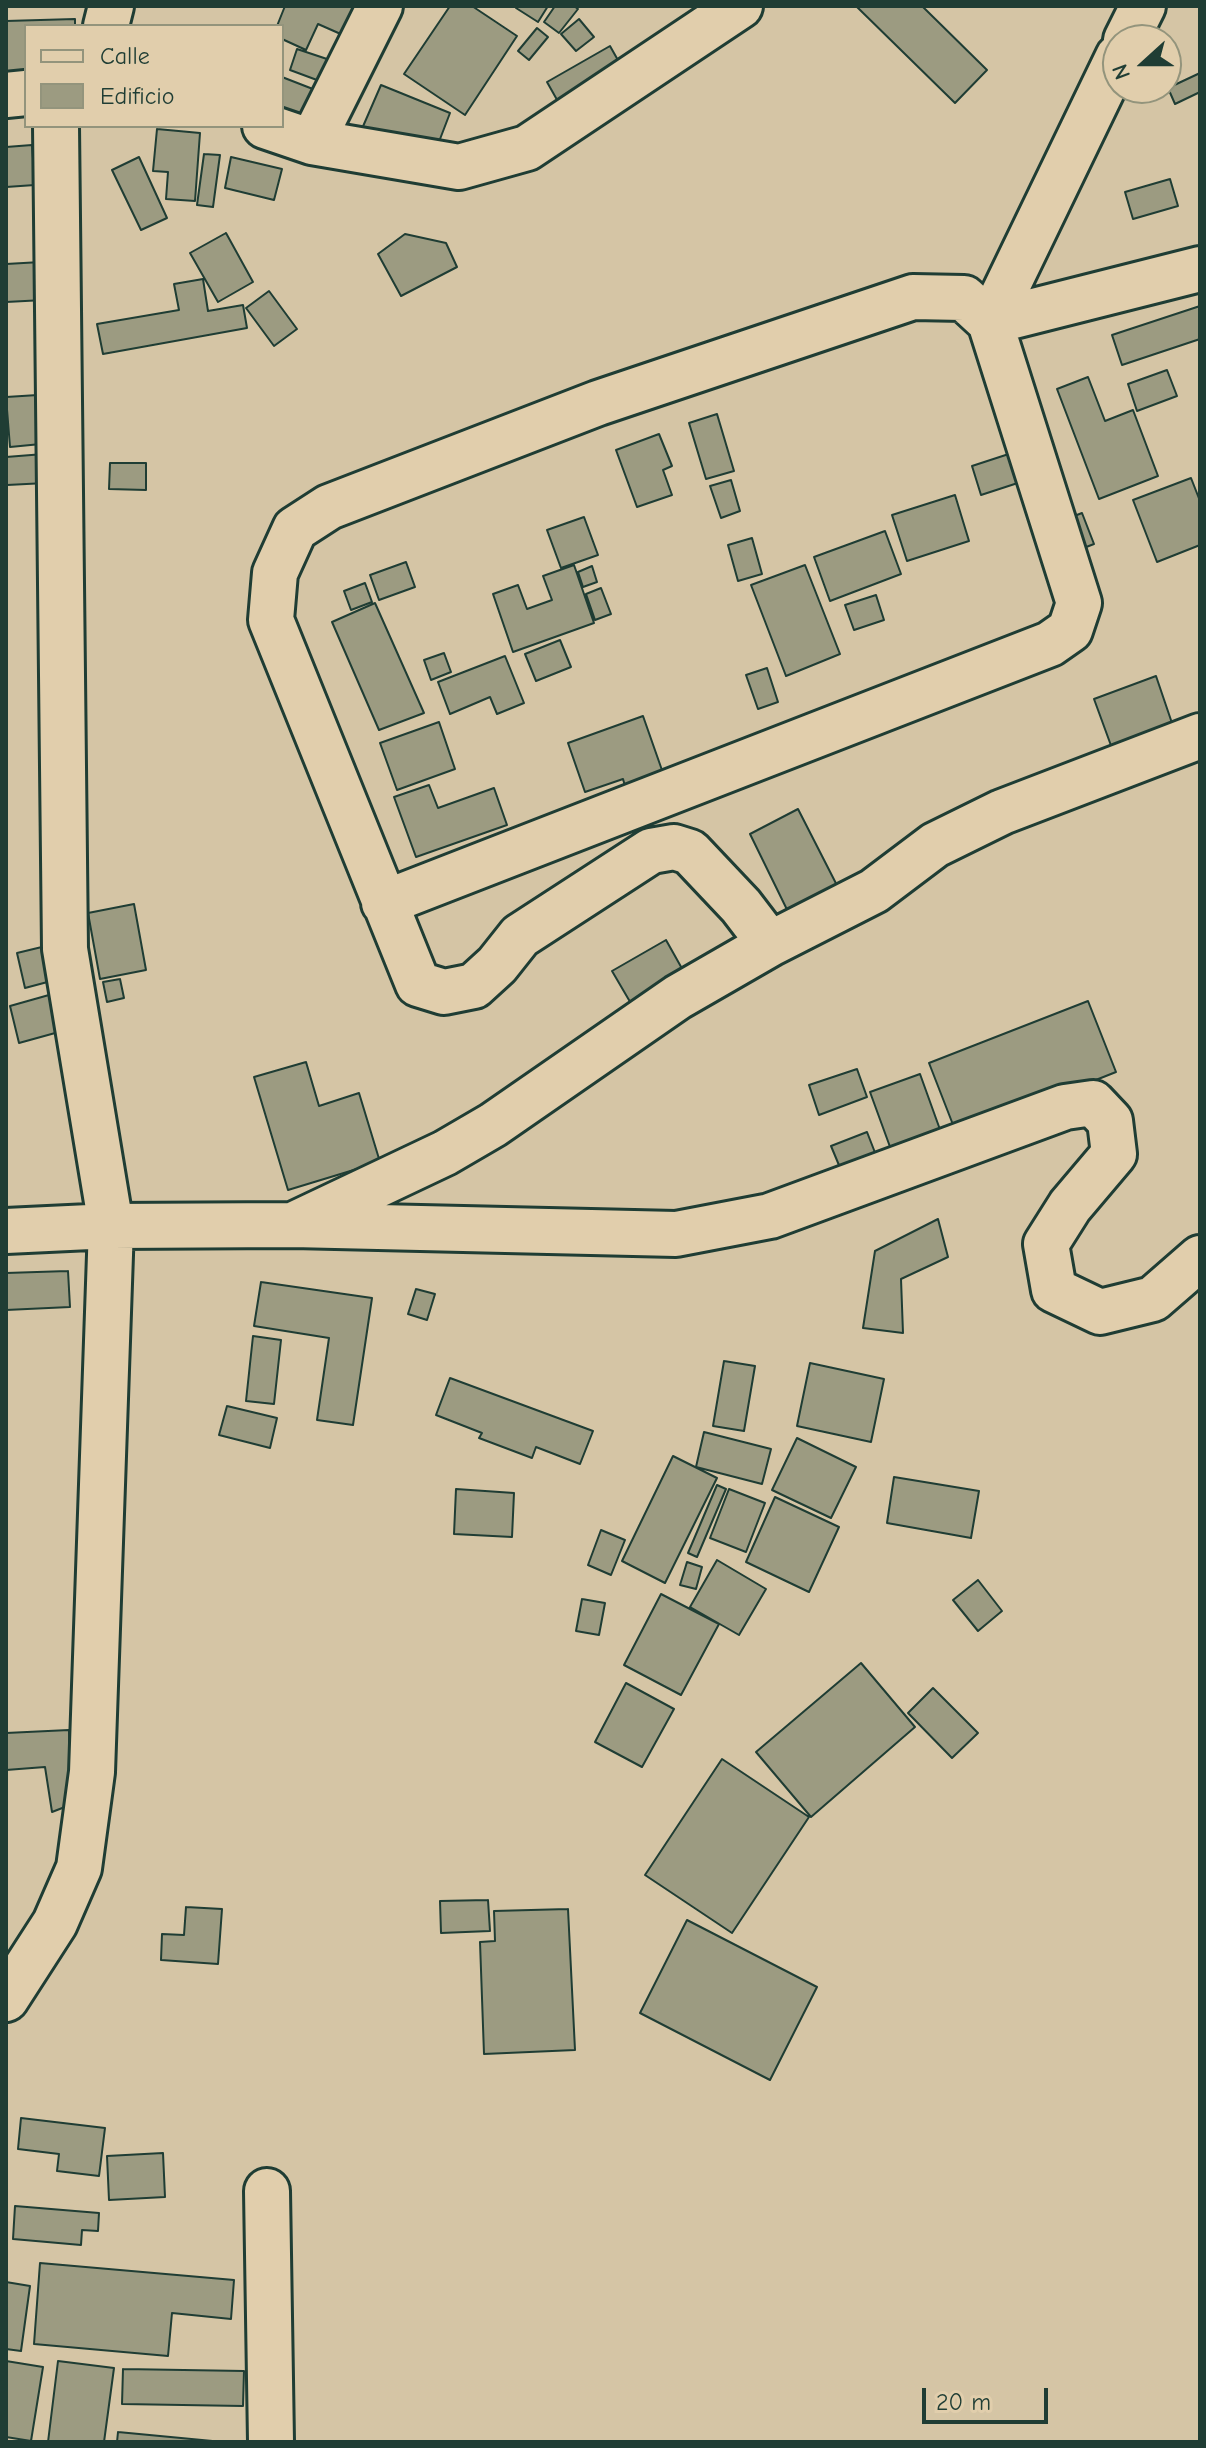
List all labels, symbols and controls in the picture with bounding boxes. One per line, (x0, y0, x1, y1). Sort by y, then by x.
legend (24, 24, 284, 128)
north arrow (1102, 24, 1182, 104)
text: Calle (100, 42, 150, 70)
text: N (1107, 61, 1136, 83)
text: Edificio (100, 82, 175, 110)
scale bar (926, 2372, 1052, 2422)
text: 20 m (936, 2388, 991, 2416)

